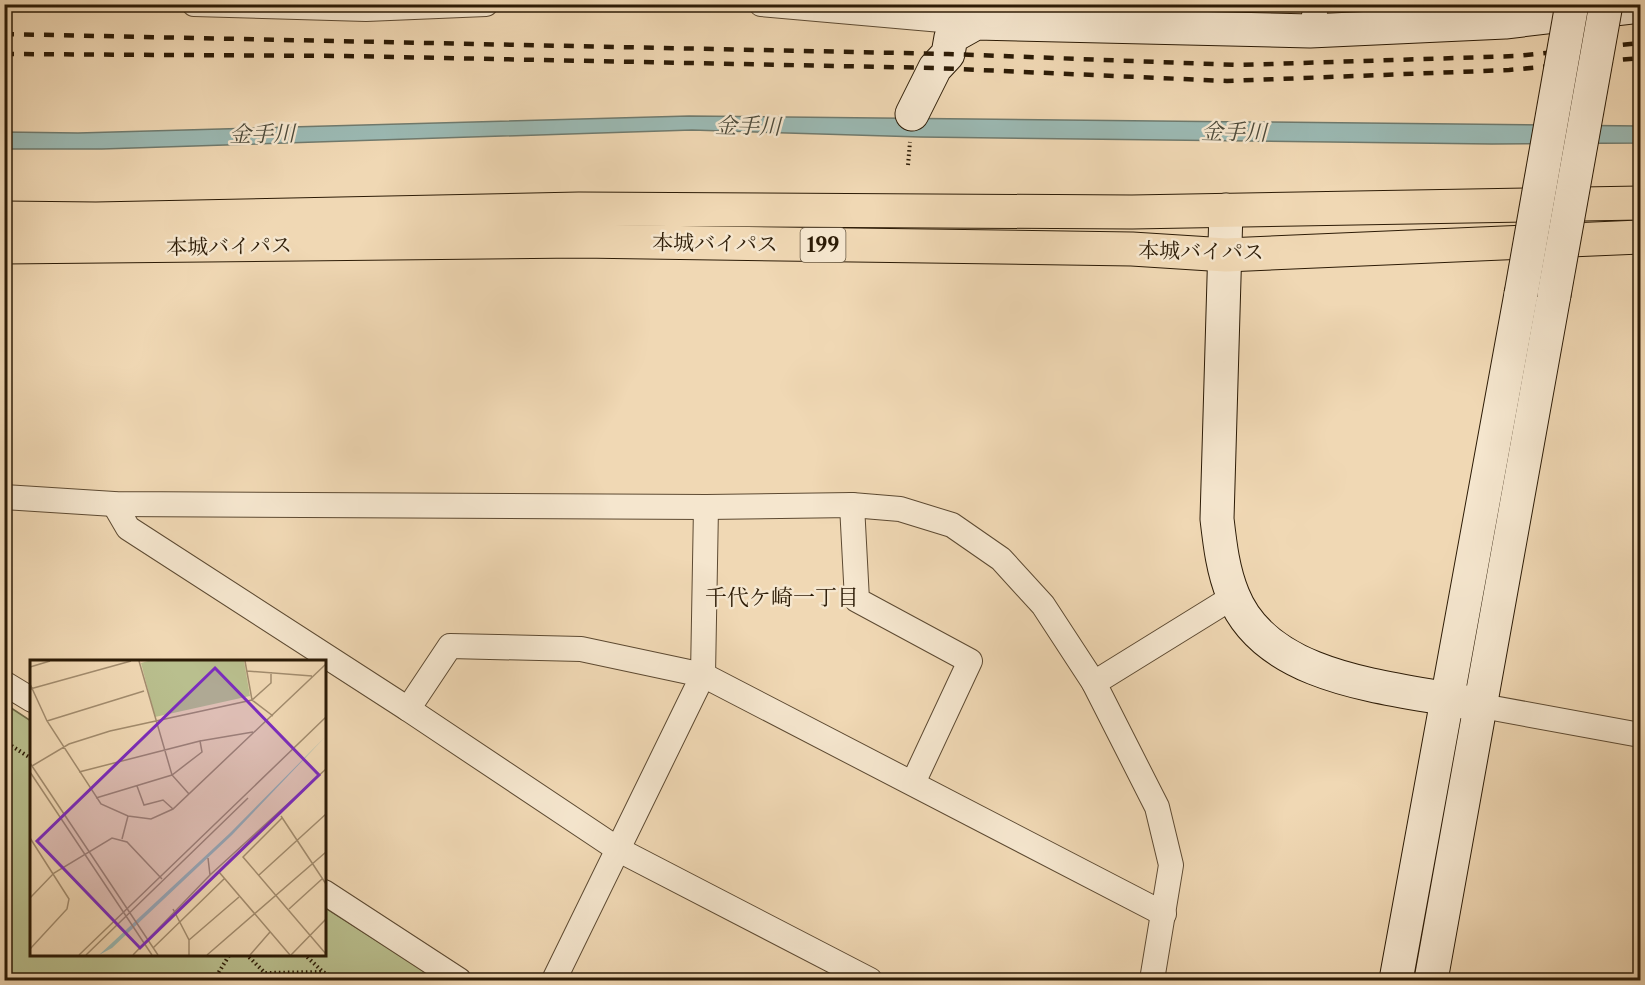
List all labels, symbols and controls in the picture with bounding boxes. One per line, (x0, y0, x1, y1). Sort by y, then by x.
water label: 金手川 (715, 112, 783, 140)
water label: 金手川 (1201, 118, 1269, 146)
water label: 金手川 (229, 120, 297, 148)
road number: 199 (800, 228, 846, 262)
street label: 本城バイパス (652, 229, 778, 257)
street label: 本城バイパス (166, 232, 292, 260)
street label: 本城バイパス (1138, 237, 1264, 265)
district label: 千代ケ崎一丁目 (705, 584, 859, 611)
inset map (30, 660, 326, 955)

